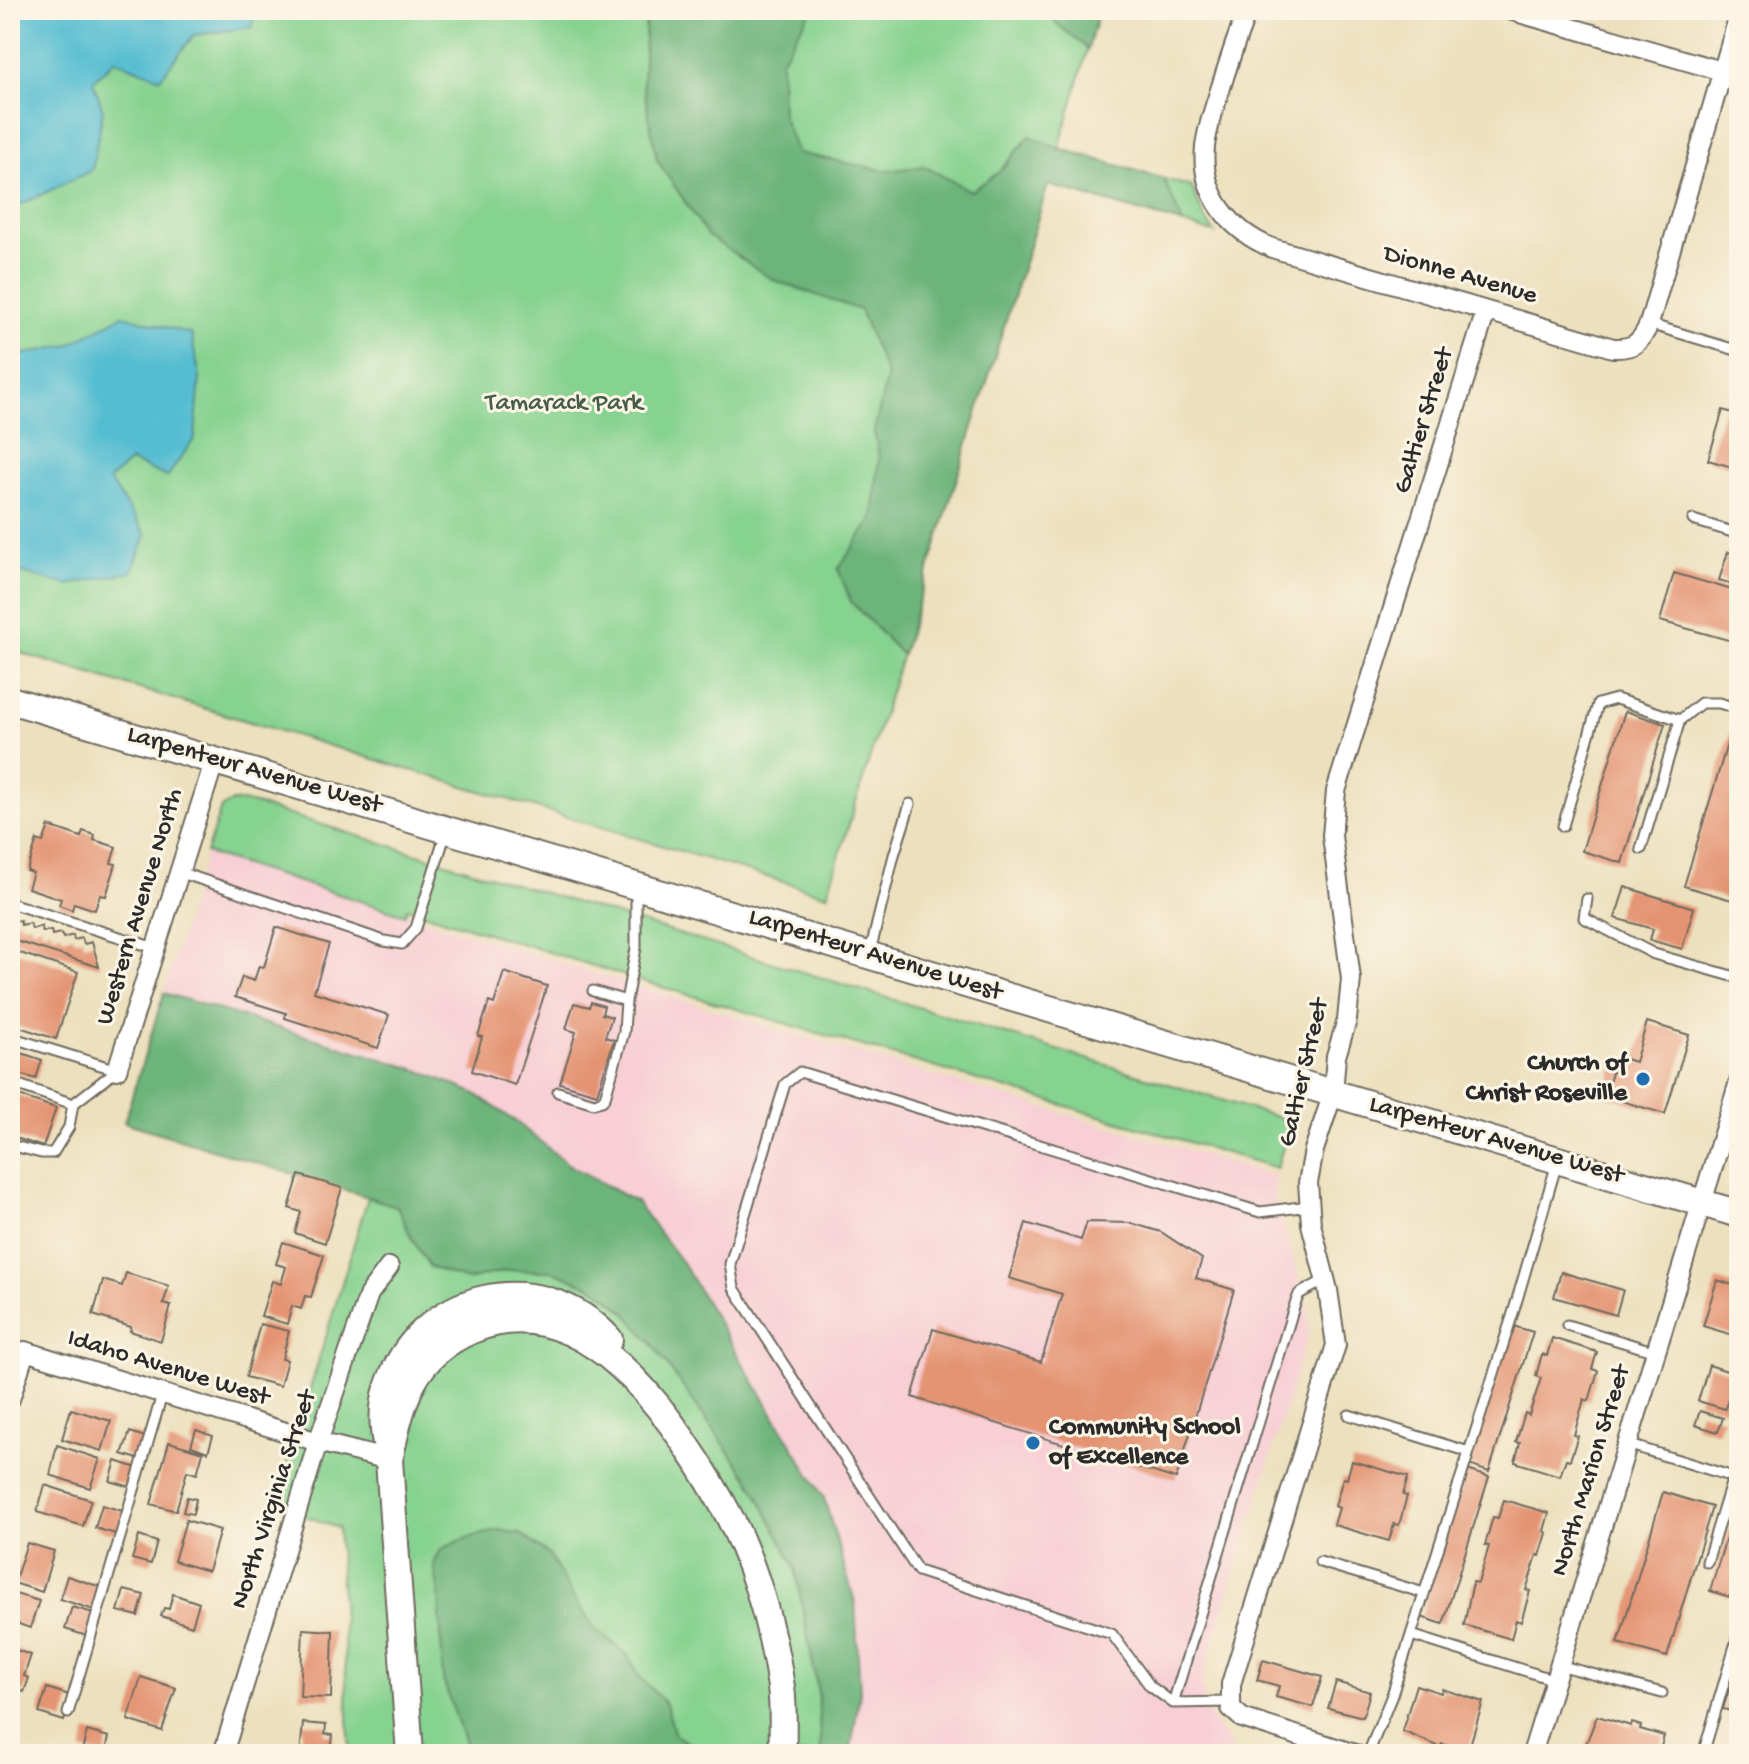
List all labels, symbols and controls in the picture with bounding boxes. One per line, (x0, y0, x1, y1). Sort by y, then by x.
street label: Dionne Avenue (1378, 239, 1541, 313)
street label: Galtier Street (1388, 342, 1463, 498)
park label: Tamarack Park (483, 389, 645, 420)
street label: Larpenteur Avenue West (123, 720, 387, 823)
street label: Western Avenue North (90, 785, 192, 1029)
street label: Larpenteur Avenue West (745, 903, 1008, 1010)
street label: Galtier Street (1273, 994, 1338, 1150)
place label: Church of Christ Roseville (1466, 1049, 1630, 1110)
marker: Church of Christ Roseville (1634, 1070, 1652, 1088)
street label: Larpenteur Avenue West (1365, 1090, 1629, 1193)
street label: Idaho Avenue West (63, 1324, 275, 1415)
street label: North Marion Street (1545, 1359, 1640, 1580)
street label: North Virginia Street (225, 1384, 326, 1613)
place label: Community School of Excellence (1048, 1413, 1241, 1474)
marker: Community School of Excellence (1024, 1434, 1042, 1452)

